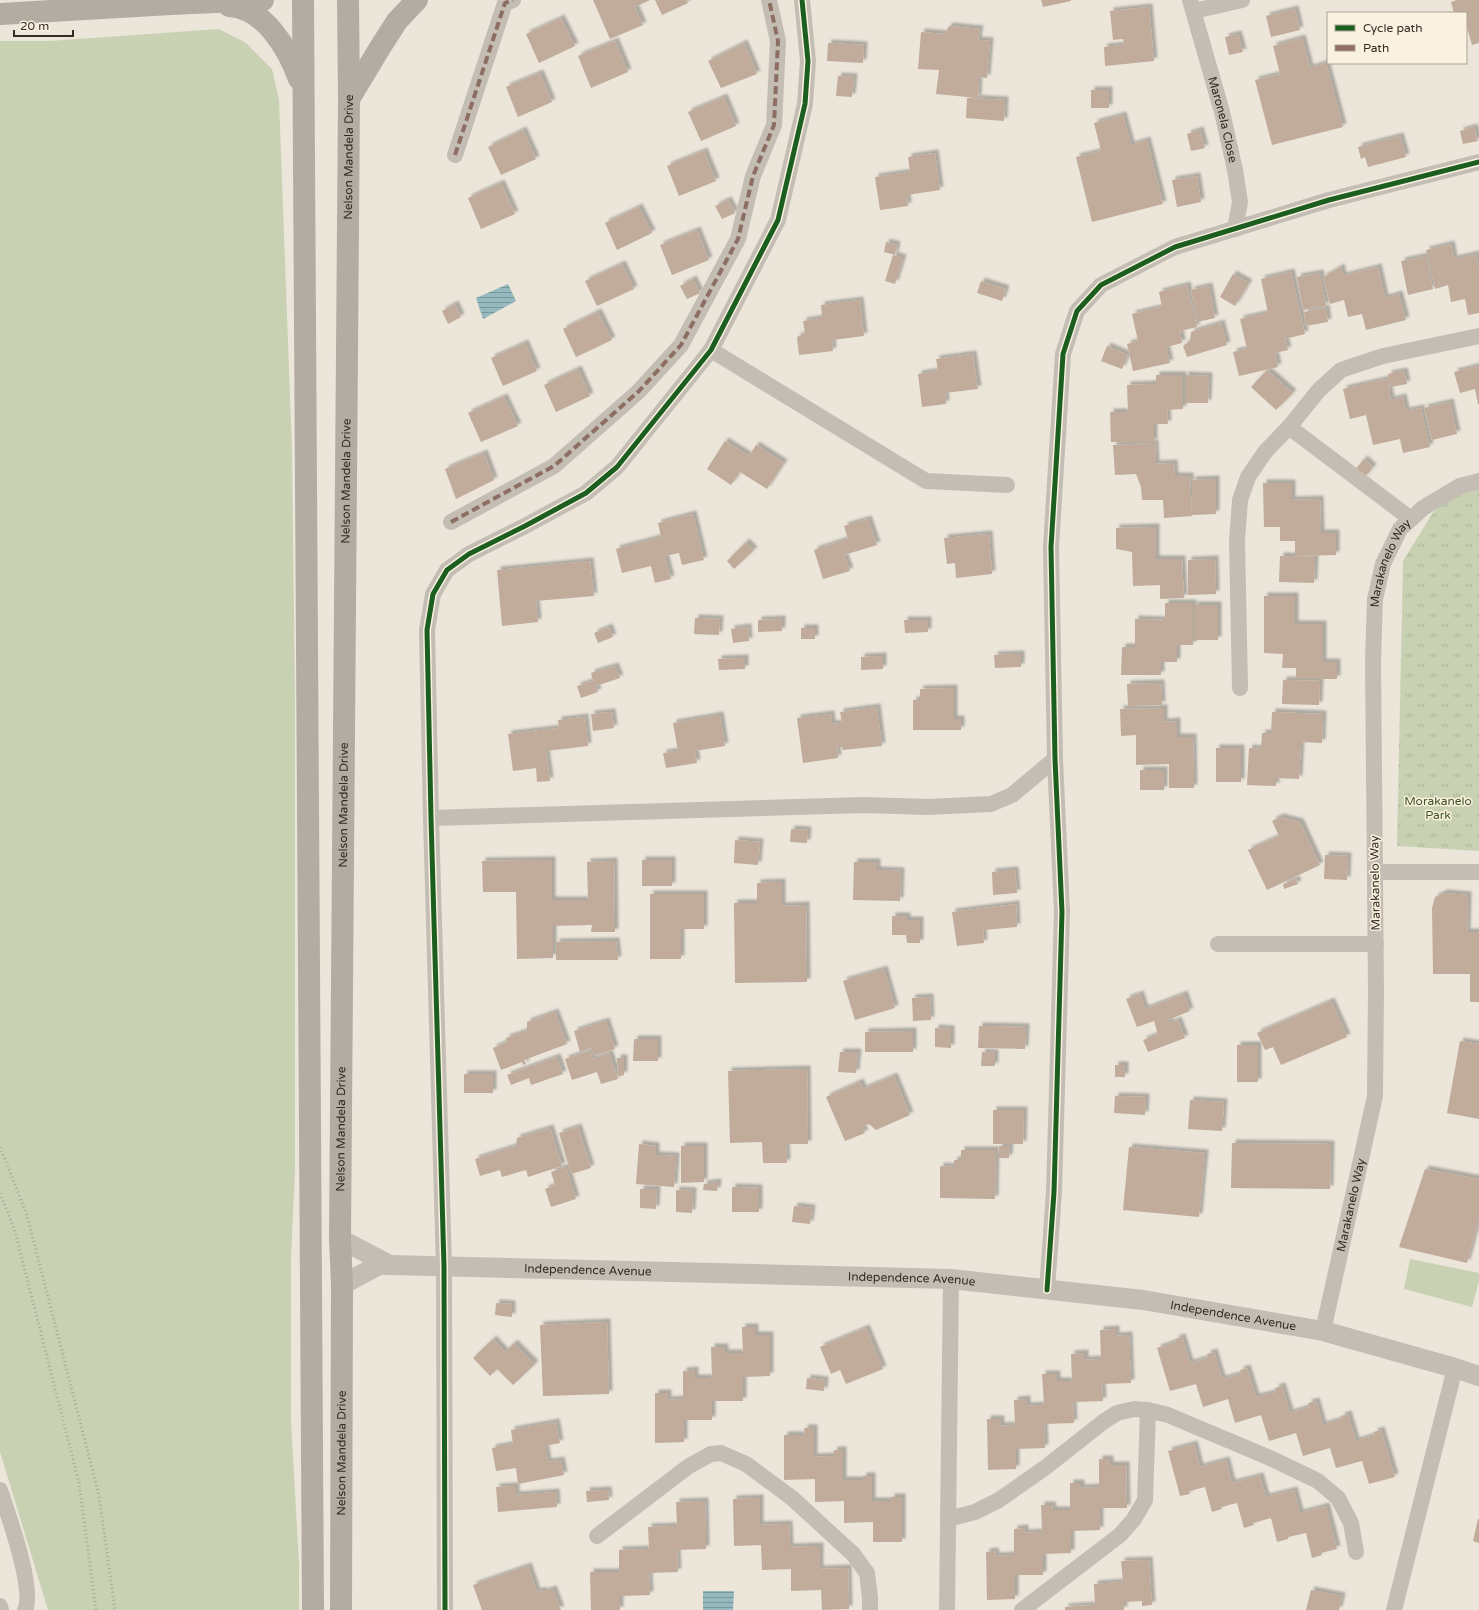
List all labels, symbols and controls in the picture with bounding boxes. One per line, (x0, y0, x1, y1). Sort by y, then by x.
scale bar (14, 12, 73, 38)
legend (1327, 12, 1467, 64)
text: 20 m (20, 19, 49, 33)
text: Cycle path (1363, 21, 1422, 35)
text: Path (1363, 41, 1389, 55)
street label: Maronela Close (1205, 75, 1240, 164)
street label: Nelson Mandela Drive (341, 94, 356, 220)
street label: Nelson Mandela Drive (338, 418, 353, 544)
street label: Marakanelo Way (1368, 515, 1414, 608)
street label: Nelson Mandela Drive (336, 742, 351, 868)
park label: Morakanelo Park (1404, 794, 1472, 822)
street label: Marakanelo Way (1367, 835, 1383, 931)
street label: Nelson Mandela Drive (333, 1066, 348, 1192)
street label: Marakanelo Way (1334, 1157, 1368, 1253)
street label: Independence Avenue (524, 1261, 652, 1279)
street label: Independence Avenue (848, 1269, 976, 1289)
street label: Independence Avenue (1169, 1298, 1298, 1333)
street label: Nelson Mandela Drive (334, 1390, 349, 1516)

